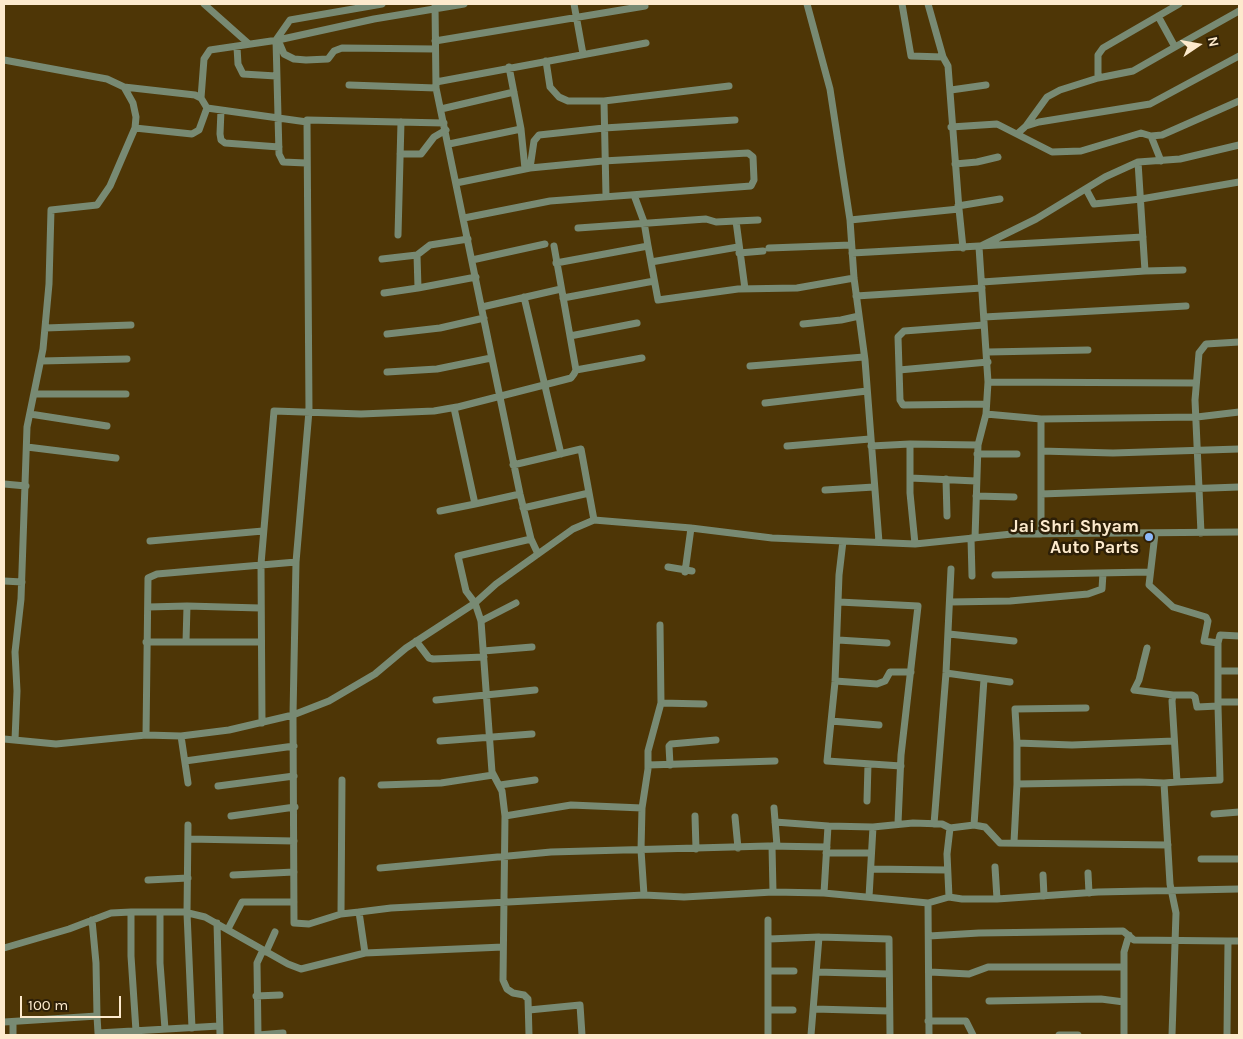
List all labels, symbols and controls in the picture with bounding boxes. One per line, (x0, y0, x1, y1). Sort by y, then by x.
north arrow (1173, 20, 1223, 70)
text: N (1204, 35, 1223, 48)
place label: Jai Shri Shyam Auto Parts (1010, 516, 1139, 558)
marker: Jai Shri Shyam Auto Parts (1143, 531, 1155, 543)
scale bar (22, 986, 124, 1018)
text: 100 m (28, 996, 68, 1014)

